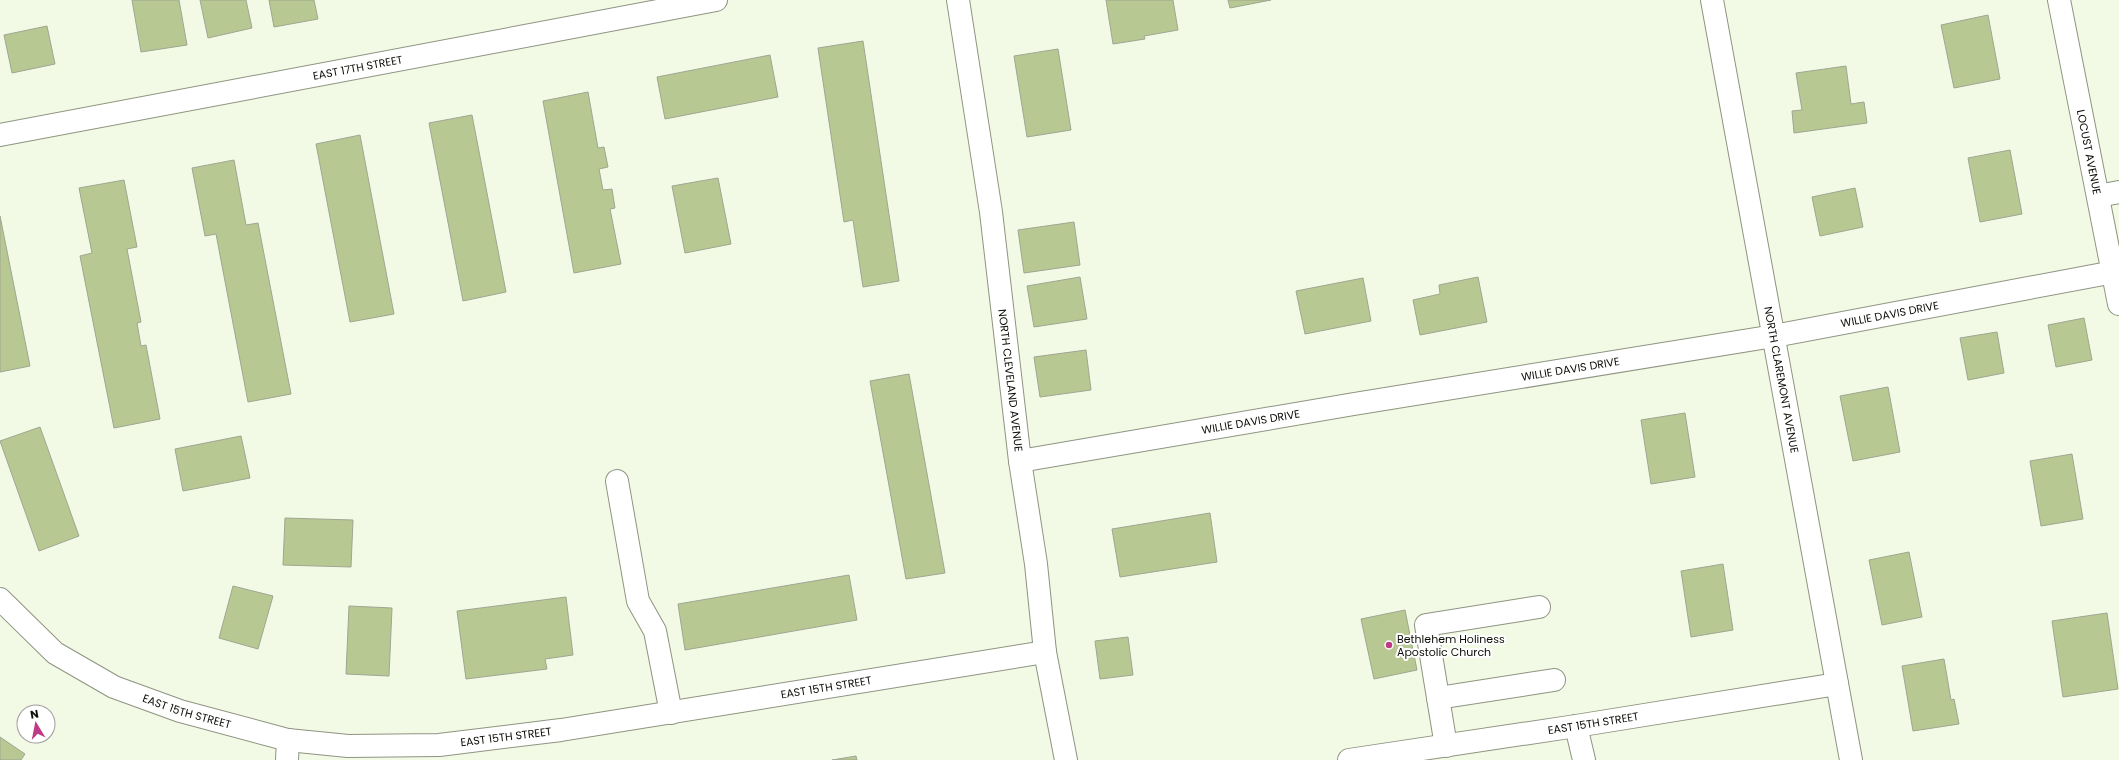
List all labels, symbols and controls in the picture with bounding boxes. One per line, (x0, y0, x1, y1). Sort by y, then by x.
street label: EAST 17TH STREET (312, 51, 404, 84)
street label: LOCUST AVENUE (2073, 108, 2105, 196)
street label: WILLIE DAVIS DRIVE (1839, 297, 1940, 331)
street label: NORTH CLAREMONT AVENUE (1760, 305, 1803, 454)
street label: NORTH CLEVELAND AVENUE (994, 308, 1027, 453)
street label: WILLIE DAVIS DRIVE (1520, 353, 1621, 385)
street label: WILLIE DAVIS DRIVE (1200, 405, 1301, 438)
place label: Bethlehem Holiness Apostolic Church (1397, 631, 1505, 660)
marker: Bethlehem Holiness Apostolic Church (1384, 640, 1394, 650)
street label: EAST 15TH STREET (780, 672, 873, 702)
street label: EAST 15TH STREET (140, 690, 233, 732)
north arrow (16, 704, 56, 744)
text: N (29, 706, 40, 723)
street label: EAST 15TH STREET (1547, 708, 1640, 738)
street label: EAST 15TH STREET (459, 723, 553, 750)

